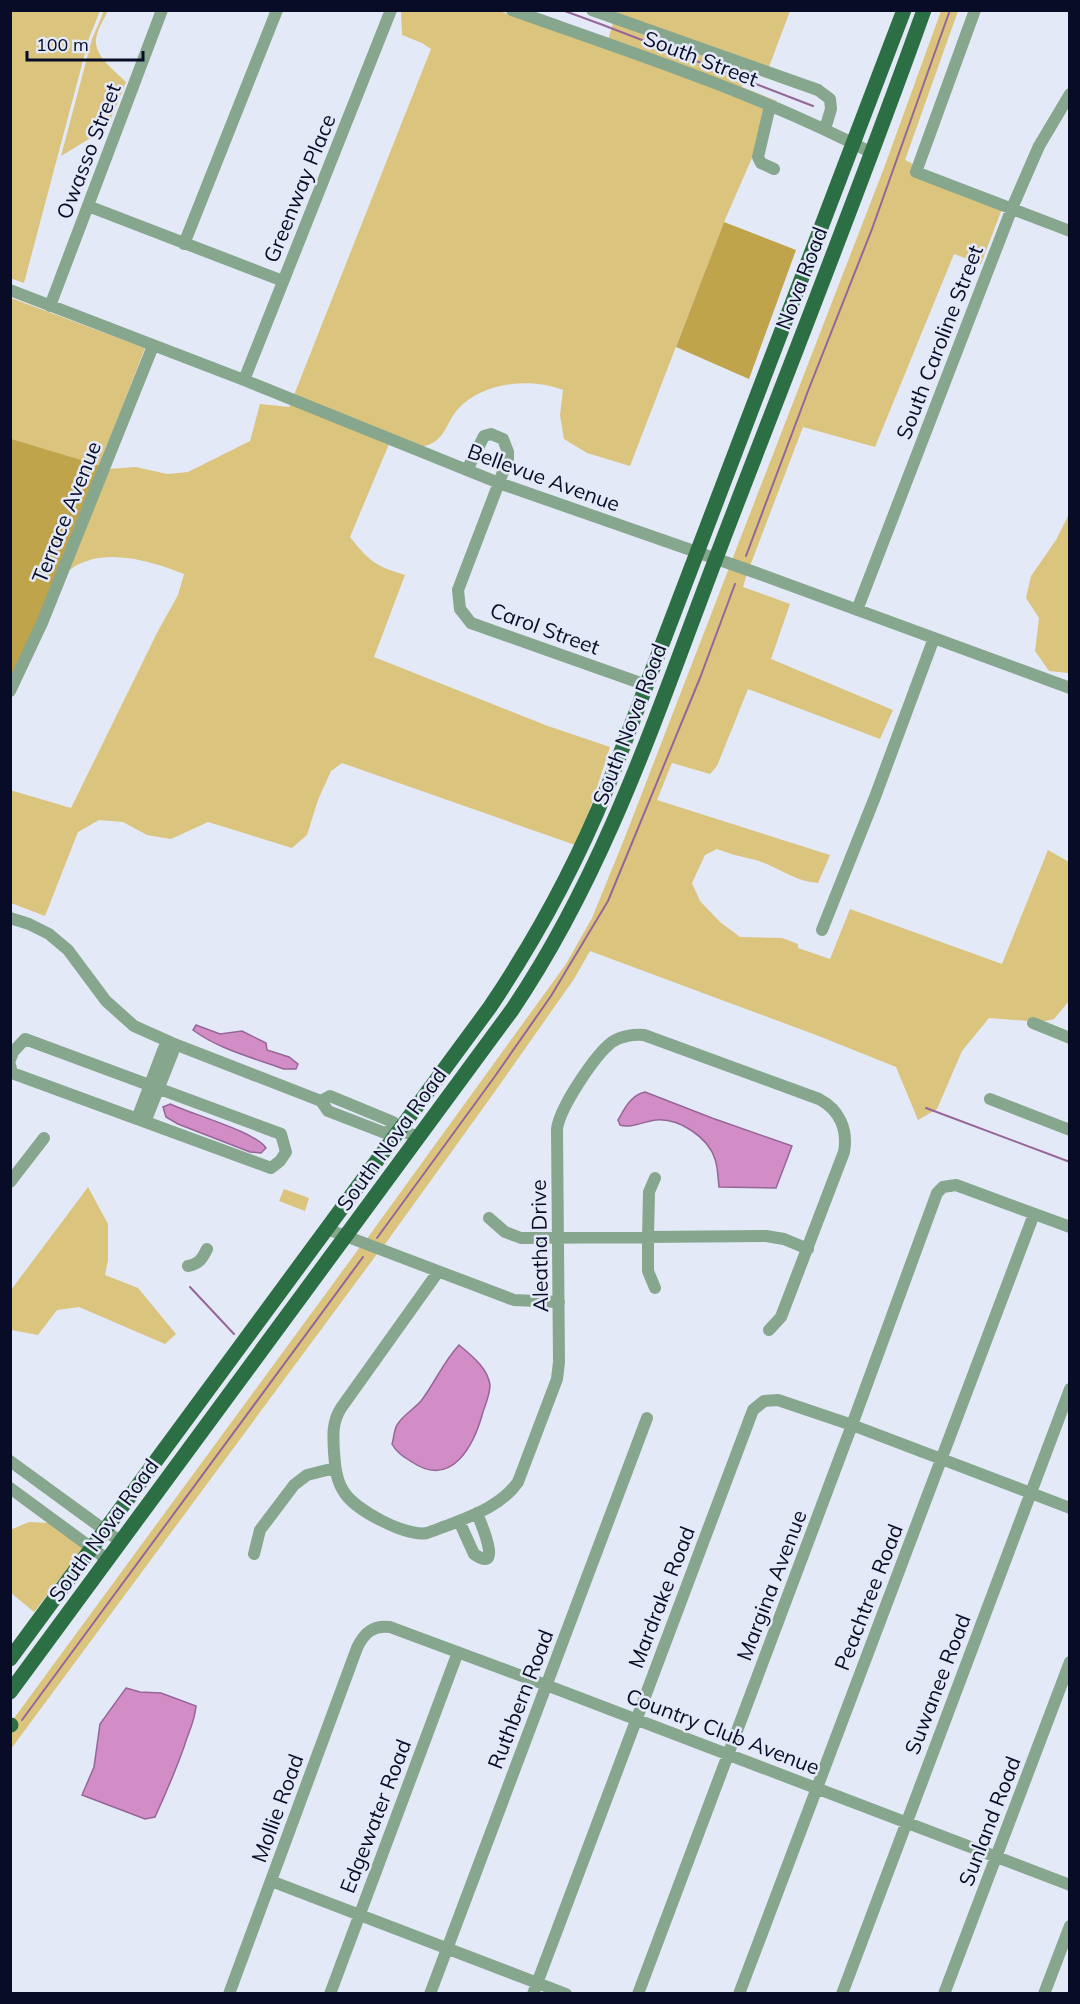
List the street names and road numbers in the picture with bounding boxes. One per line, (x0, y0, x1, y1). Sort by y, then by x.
street label: South Street (640, 24, 762, 92)
street label: Owasso Street (50, 79, 126, 223)
street label: Greenway Place (257, 110, 341, 266)
street label: Nova Road (770, 223, 832, 333)
street label: South Caroline Street (890, 241, 988, 443)
street label: Terrace Avenue (26, 437, 106, 587)
street label: Bellevue Avenue (464, 437, 624, 517)
street label: Carol Street (487, 596, 603, 660)
street label: South Nova Road (586, 640, 672, 808)
street label: South Nova Road (330, 1062, 452, 1216)
street label: Aleatha Drive (525, 1179, 553, 1313)
street label: South Nova Road (42, 1453, 164, 1607)
street label: Margina Avenue (730, 1506, 812, 1664)
street label: Peachtree Road (828, 1520, 908, 1674)
street label: Mardrake Road (622, 1522, 700, 1672)
street label: Suwanee Road (898, 1610, 976, 1758)
street label: Ruthbern Road (481, 1626, 559, 1772)
street label: Country Club Avenue (623, 1682, 823, 1780)
street label: Edgewater Road (334, 1735, 416, 1897)
street label: Mollie Road (245, 1750, 309, 1866)
street label: Sunland Road (952, 1752, 1026, 1890)

